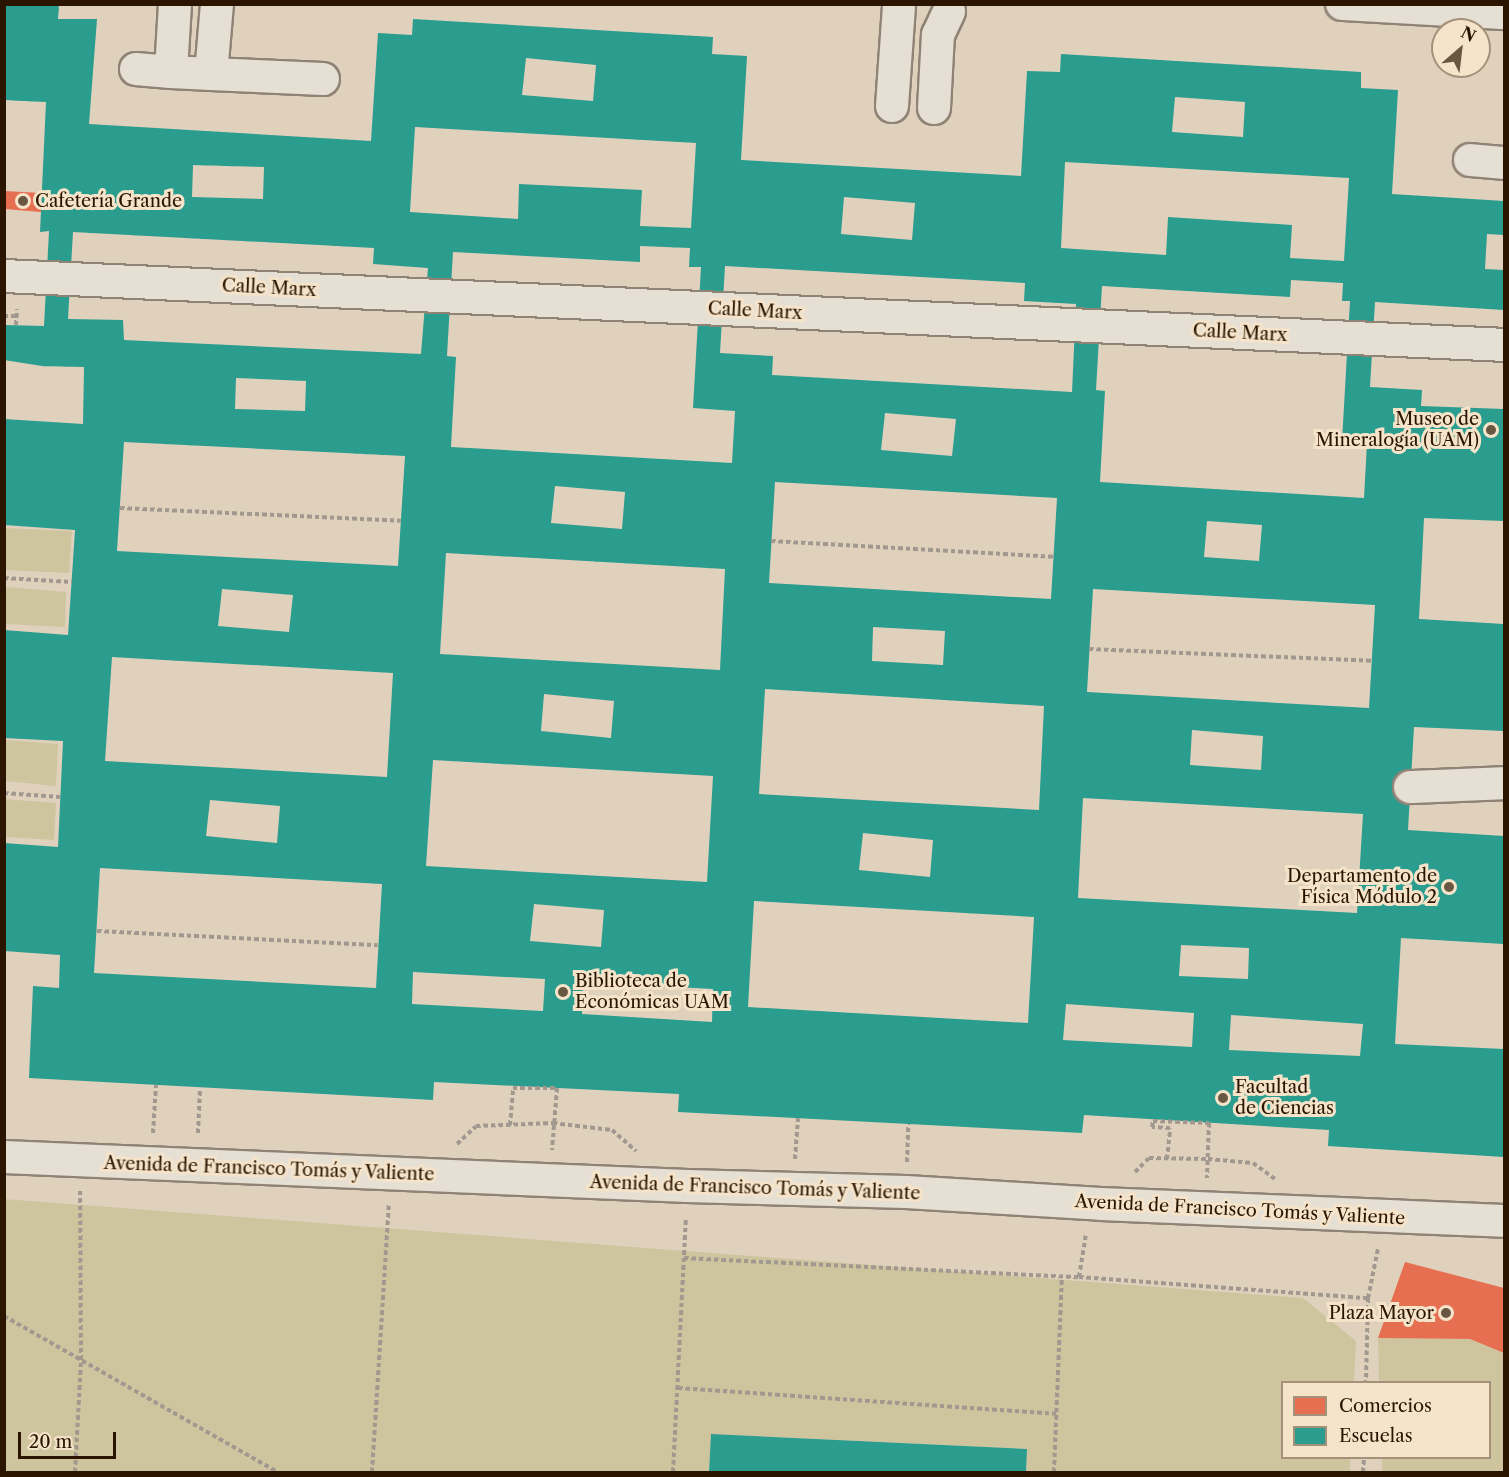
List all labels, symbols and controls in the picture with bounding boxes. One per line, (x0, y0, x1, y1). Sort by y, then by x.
north arrow (1431, 18, 1491, 78)
text: N (1458, 22, 1479, 46)
place label: Cafetería Grande (35, 190, 182, 212)
marker: Cafetería Grande (16, 194, 30, 208)
street label: Calle Marx (221, 275, 317, 301)
street label: Calle Marx (707, 298, 803, 324)
street label: Calle Marx (1192, 320, 1288, 346)
place label: Museo de Mineralogía (UAM) (1316, 409, 1479, 452)
marker: Museo de Mineralogía (UAM) (1484, 423, 1498, 437)
place label: Departamento de Física Módulo 2 (1287, 866, 1437, 908)
marker: Departamento de Física Módulo 2 (1442, 880, 1456, 894)
place label: Biblioteca de Económicas UAM (575, 971, 729, 1014)
marker: Biblioteca de Económicas UAM (556, 985, 570, 999)
place label: Facultad de Ciencias (1235, 1077, 1334, 1120)
marker: Facultad de Ciencias (1216, 1091, 1230, 1105)
street label: Avenida de Francisco Tomás y Valiente (102, 1152, 436, 1186)
street label: Avenida de Francisco Tomás y Valiente (588, 1171, 922, 1205)
street label: Avenida de Francisco Tomás y Valiente (1073, 1190, 1407, 1230)
place label: Plaza Mayor (1328, 1302, 1434, 1324)
marker: Plaza Mayor (1439, 1306, 1453, 1320)
legend (1281, 1381, 1491, 1459)
text: Comercios (1339, 1395, 1432, 1417)
scale bar (21, 1420, 118, 1458)
text: Escuelas (1339, 1425, 1413, 1447)
text: 20 m (29, 1431, 72, 1453)

